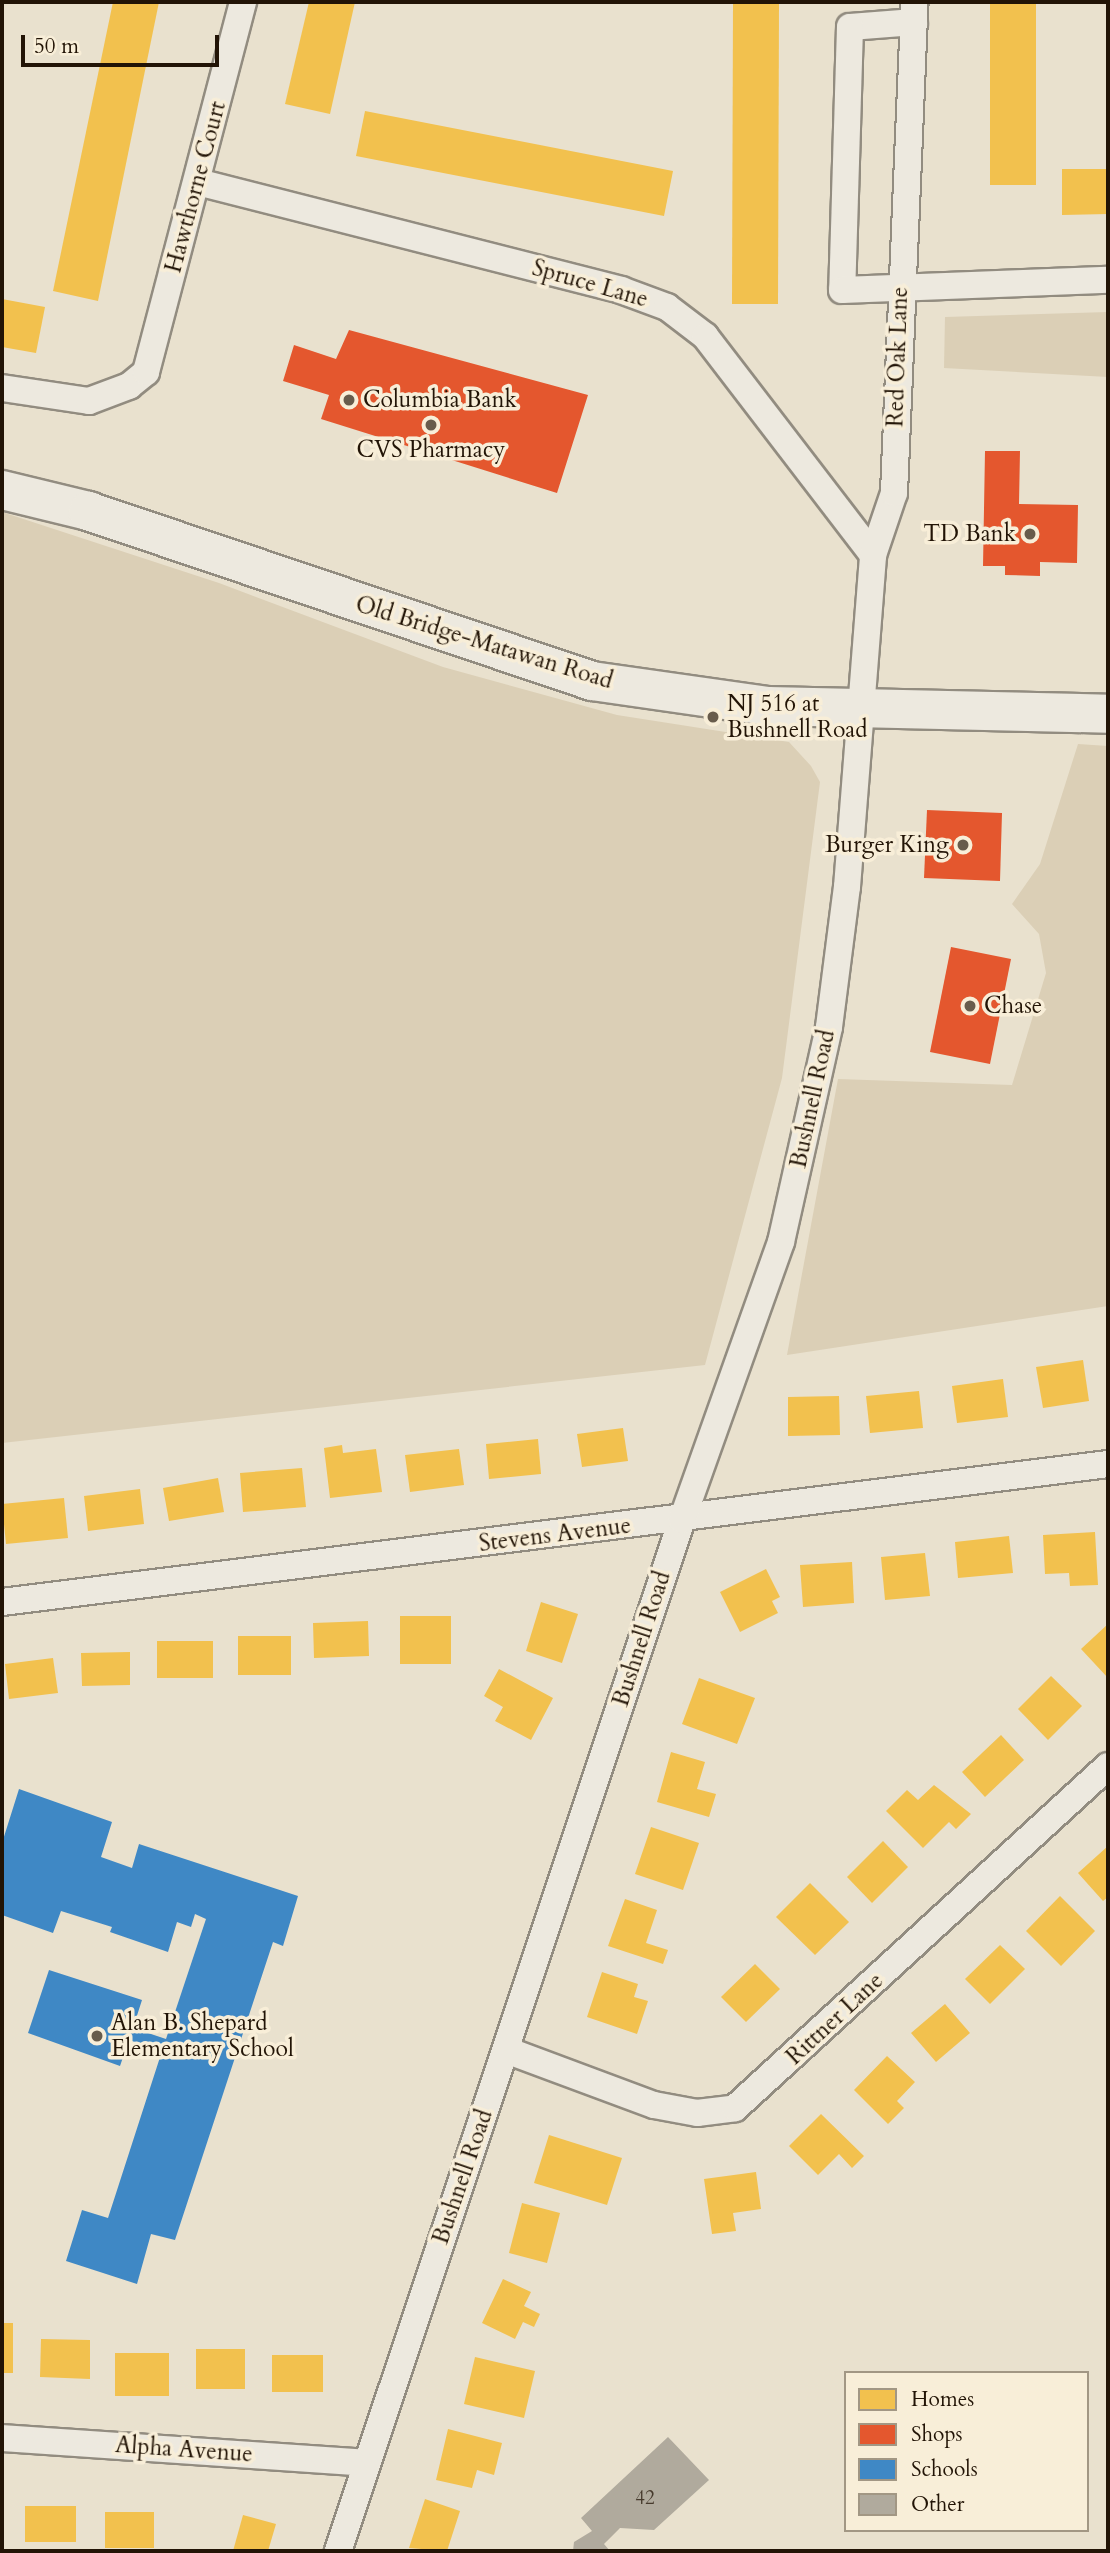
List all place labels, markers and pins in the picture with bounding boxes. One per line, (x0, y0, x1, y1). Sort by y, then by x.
place label: Columbia Bank (363, 386, 517, 414)
marker: Columbia Bank (341, 392, 357, 408)
marker: CVS Pharmacy (423, 417, 439, 433)
place label: CVS Pharmacy (357, 436, 505, 464)
place label: TD Bank (923, 520, 1016, 548)
marker: TD Bank (1022, 526, 1038, 542)
place label: NJ 516 at Bushnell Road (727, 690, 868, 744)
marker: NJ 516 at Bushnell Road (705, 709, 721, 725)
place label: Burger King (825, 831, 949, 859)
marker: Burger King (955, 837, 971, 853)
place label: Chase (984, 992, 1042, 1020)
marker: Chase (962, 998, 978, 1014)
place label: Alan B. Shepard Elementary School (111, 2009, 294, 2063)
marker: Alan B. Shepard Elementary School (89, 2028, 105, 2044)

